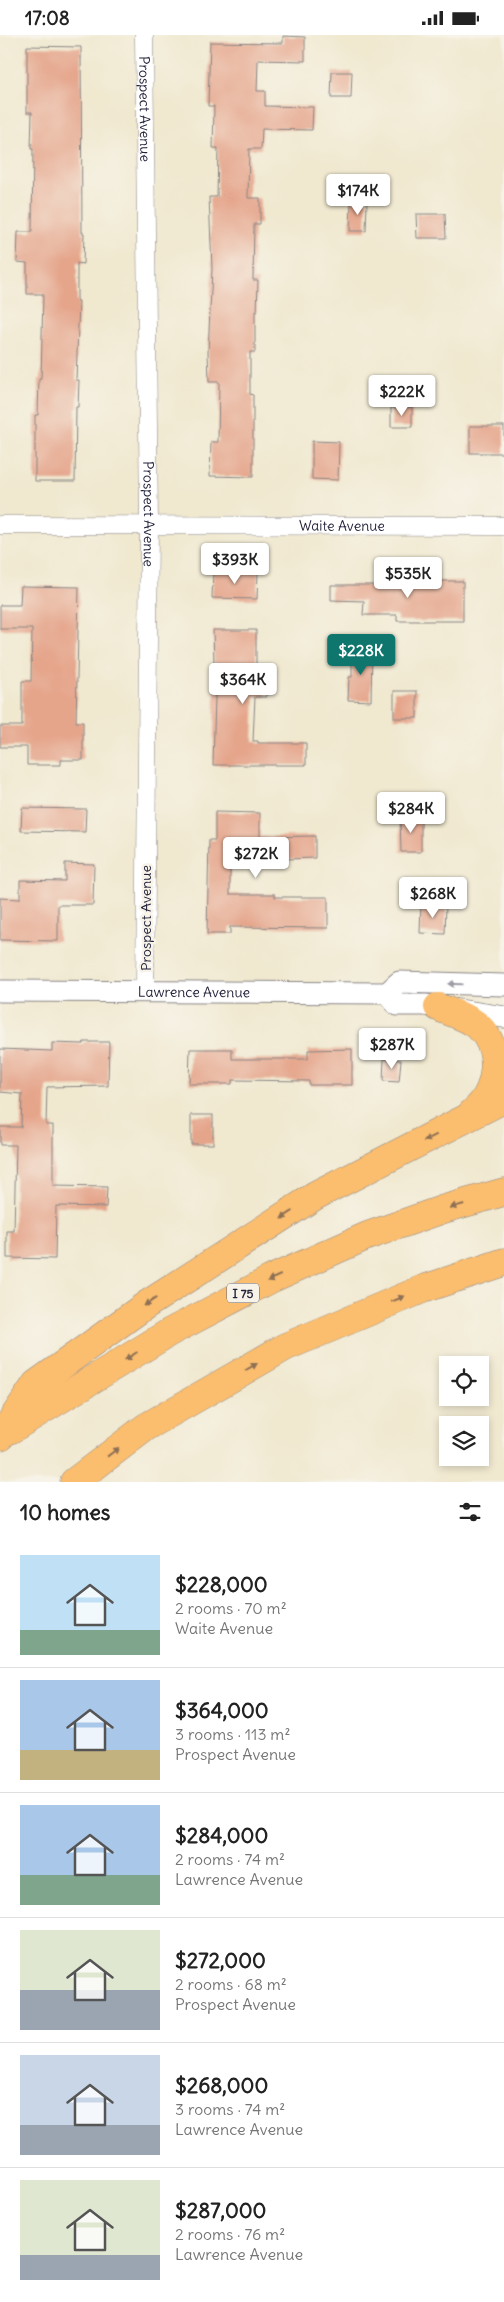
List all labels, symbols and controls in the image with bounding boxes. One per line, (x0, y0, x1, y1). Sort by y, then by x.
text: 17:08 (25, 6, 70, 30)
street label: Prospect Avenue (135, 56, 154, 162)
pin: $174K (323, 173, 393, 216)
text: $174K (337, 180, 379, 200)
pin: $222K (367, 375, 437, 417)
text: $222K (379, 381, 425, 401)
street label: Prospect Avenue (139, 461, 158, 567)
street label: Waite Avenue (299, 517, 385, 535)
pin: $393K (200, 543, 270, 585)
text: $393K (212, 549, 258, 569)
pin: $535K (373, 557, 443, 599)
text: $535K (385, 563, 431, 583)
pin: $228K (326, 633, 396, 676)
text: $228K (338, 640, 384, 660)
pin: $364K (208, 663, 278, 705)
text: $364K (220, 669, 266, 689)
pin: $284K (376, 791, 446, 834)
text: $284K (388, 798, 434, 818)
pin: $272K (221, 837, 291, 879)
text: $272K (234, 843, 278, 863)
street label: Prospect Avenue (137, 865, 155, 971)
pin: $268K (398, 877, 468, 919)
text: $268K (410, 883, 456, 903)
one-way arrow (447, 979, 463, 987)
street label: Lawrence Avenue (138, 983, 250, 1001)
pin: $287K (357, 1027, 427, 1070)
text: $287K (370, 1034, 414, 1054)
one-way arrow (422, 1134, 437, 1142)
one-way arrow (450, 1202, 465, 1210)
one-way arrow (280, 1210, 293, 1219)
one-way arrow (267, 1275, 281, 1283)
road number: I 75 (227, 1283, 259, 1303)
one-way arrow (391, 1295, 406, 1303)
one-way arrow (143, 1298, 157, 1307)
one-way arrow (124, 1351, 138, 1360)
map controls (439, 1356, 489, 1466)
button: locate (439, 1356, 489, 1406)
one-way arrow (244, 1363, 258, 1371)
button: layers (439, 1416, 489, 1466)
one-way arrow (106, 1447, 119, 1458)
icon: filters (456, 1498, 484, 1526)
text: 10 homes (20, 1499, 110, 1526)
text: $228,000 (175, 1571, 268, 1598)
icon: home (60, 1575, 120, 1635)
text: 2 rooms · 70 m² (175, 1598, 287, 1618)
text: Waite Avenue (175, 1618, 273, 1638)
text: $364,000 (175, 1697, 269, 1724)
icon: home (60, 1700, 120, 1760)
text: 3 rooms · 113 m² (175, 1724, 290, 1744)
text: Prospect Avenue (175, 1744, 296, 1764)
text: $284,000 (175, 1822, 268, 1849)
icon: home (60, 1825, 120, 1885)
text: 2 rooms · 74 m² (175, 1849, 285, 1869)
text: Lawrence Avenue (175, 1869, 303, 1889)
text: $272,000 (175, 1947, 266, 1974)
icon: home (60, 1950, 120, 2010)
text: 2 rooms · 68 m² (175, 1974, 287, 1994)
text: Prospect Avenue (175, 1994, 296, 2014)
text: $268,000 (175, 2072, 268, 2099)
icon: home (60, 2075, 120, 2135)
text: 3 rooms · 74 m² (175, 2099, 285, 2119)
text: Lawrence Avenue (175, 2119, 303, 2139)
text: $287,000 (175, 2197, 266, 2224)
icon: home (60, 2200, 120, 2260)
text: 2 rooms · 76 m² (175, 2224, 285, 2244)
text: Lawrence Avenue (175, 2244, 303, 2264)

